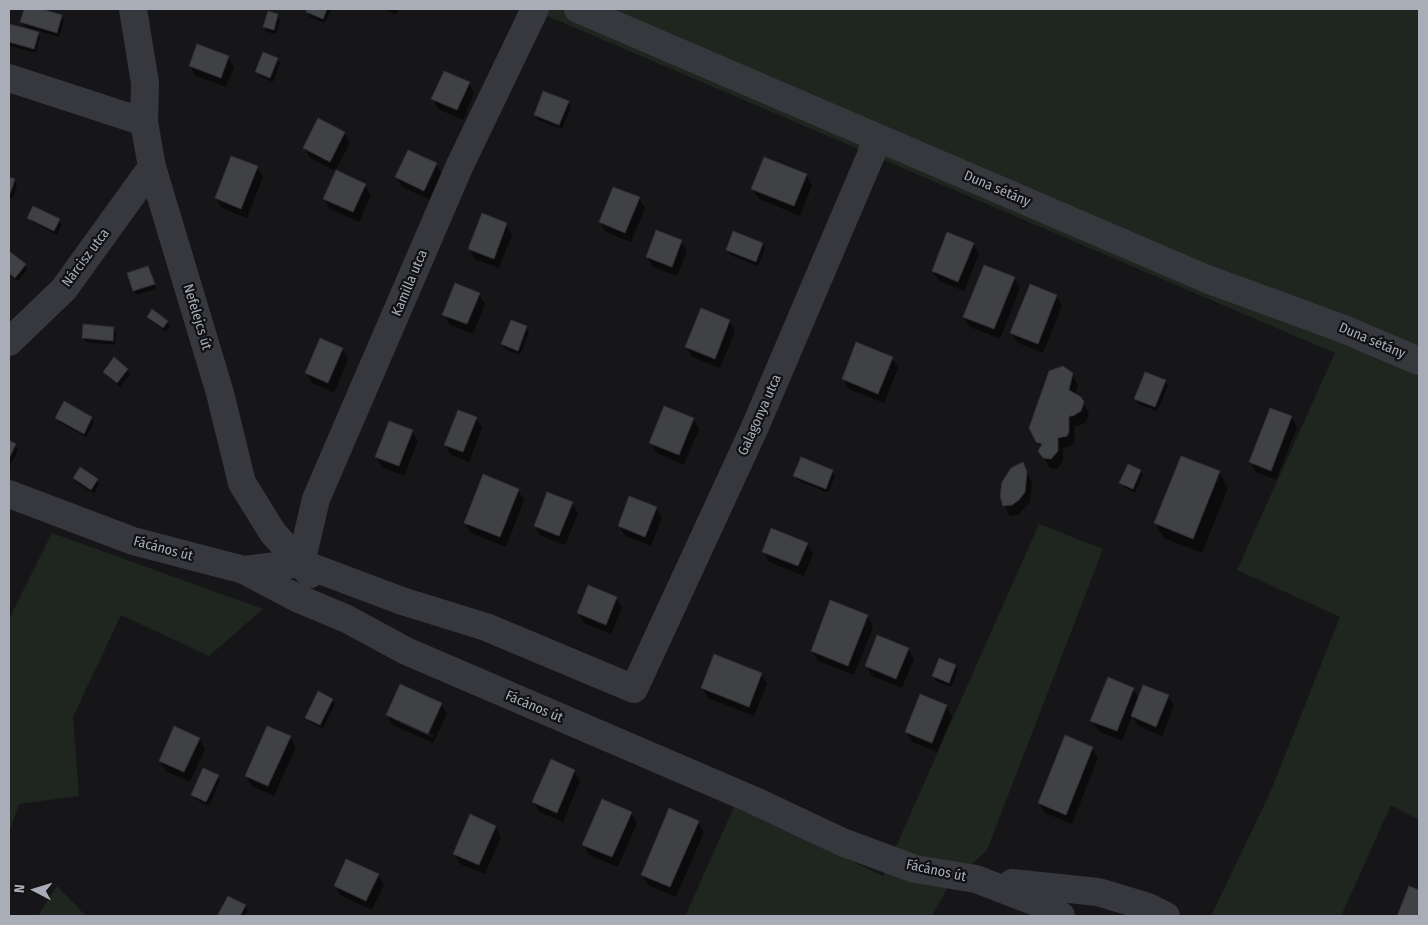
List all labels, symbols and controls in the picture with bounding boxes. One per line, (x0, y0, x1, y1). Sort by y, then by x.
street label: Duna sétány (961, 167, 1033, 211)
street label: Nárcisz utca (59, 226, 113, 290)
street label: Kamilla utca (389, 247, 431, 319)
street label: Nefelejcs út (179, 282, 215, 352)
street label: Duna sétány (1336, 319, 1408, 363)
street label: Galagonya utca (735, 372, 785, 458)
street label: Fácános út (131, 533, 195, 565)
street label: Fácános út (503, 687, 565, 727)
street label: Fácános út (905, 856, 967, 886)
north arrow (10, 865, 60, 915)
text: N (11, 884, 28, 894)

